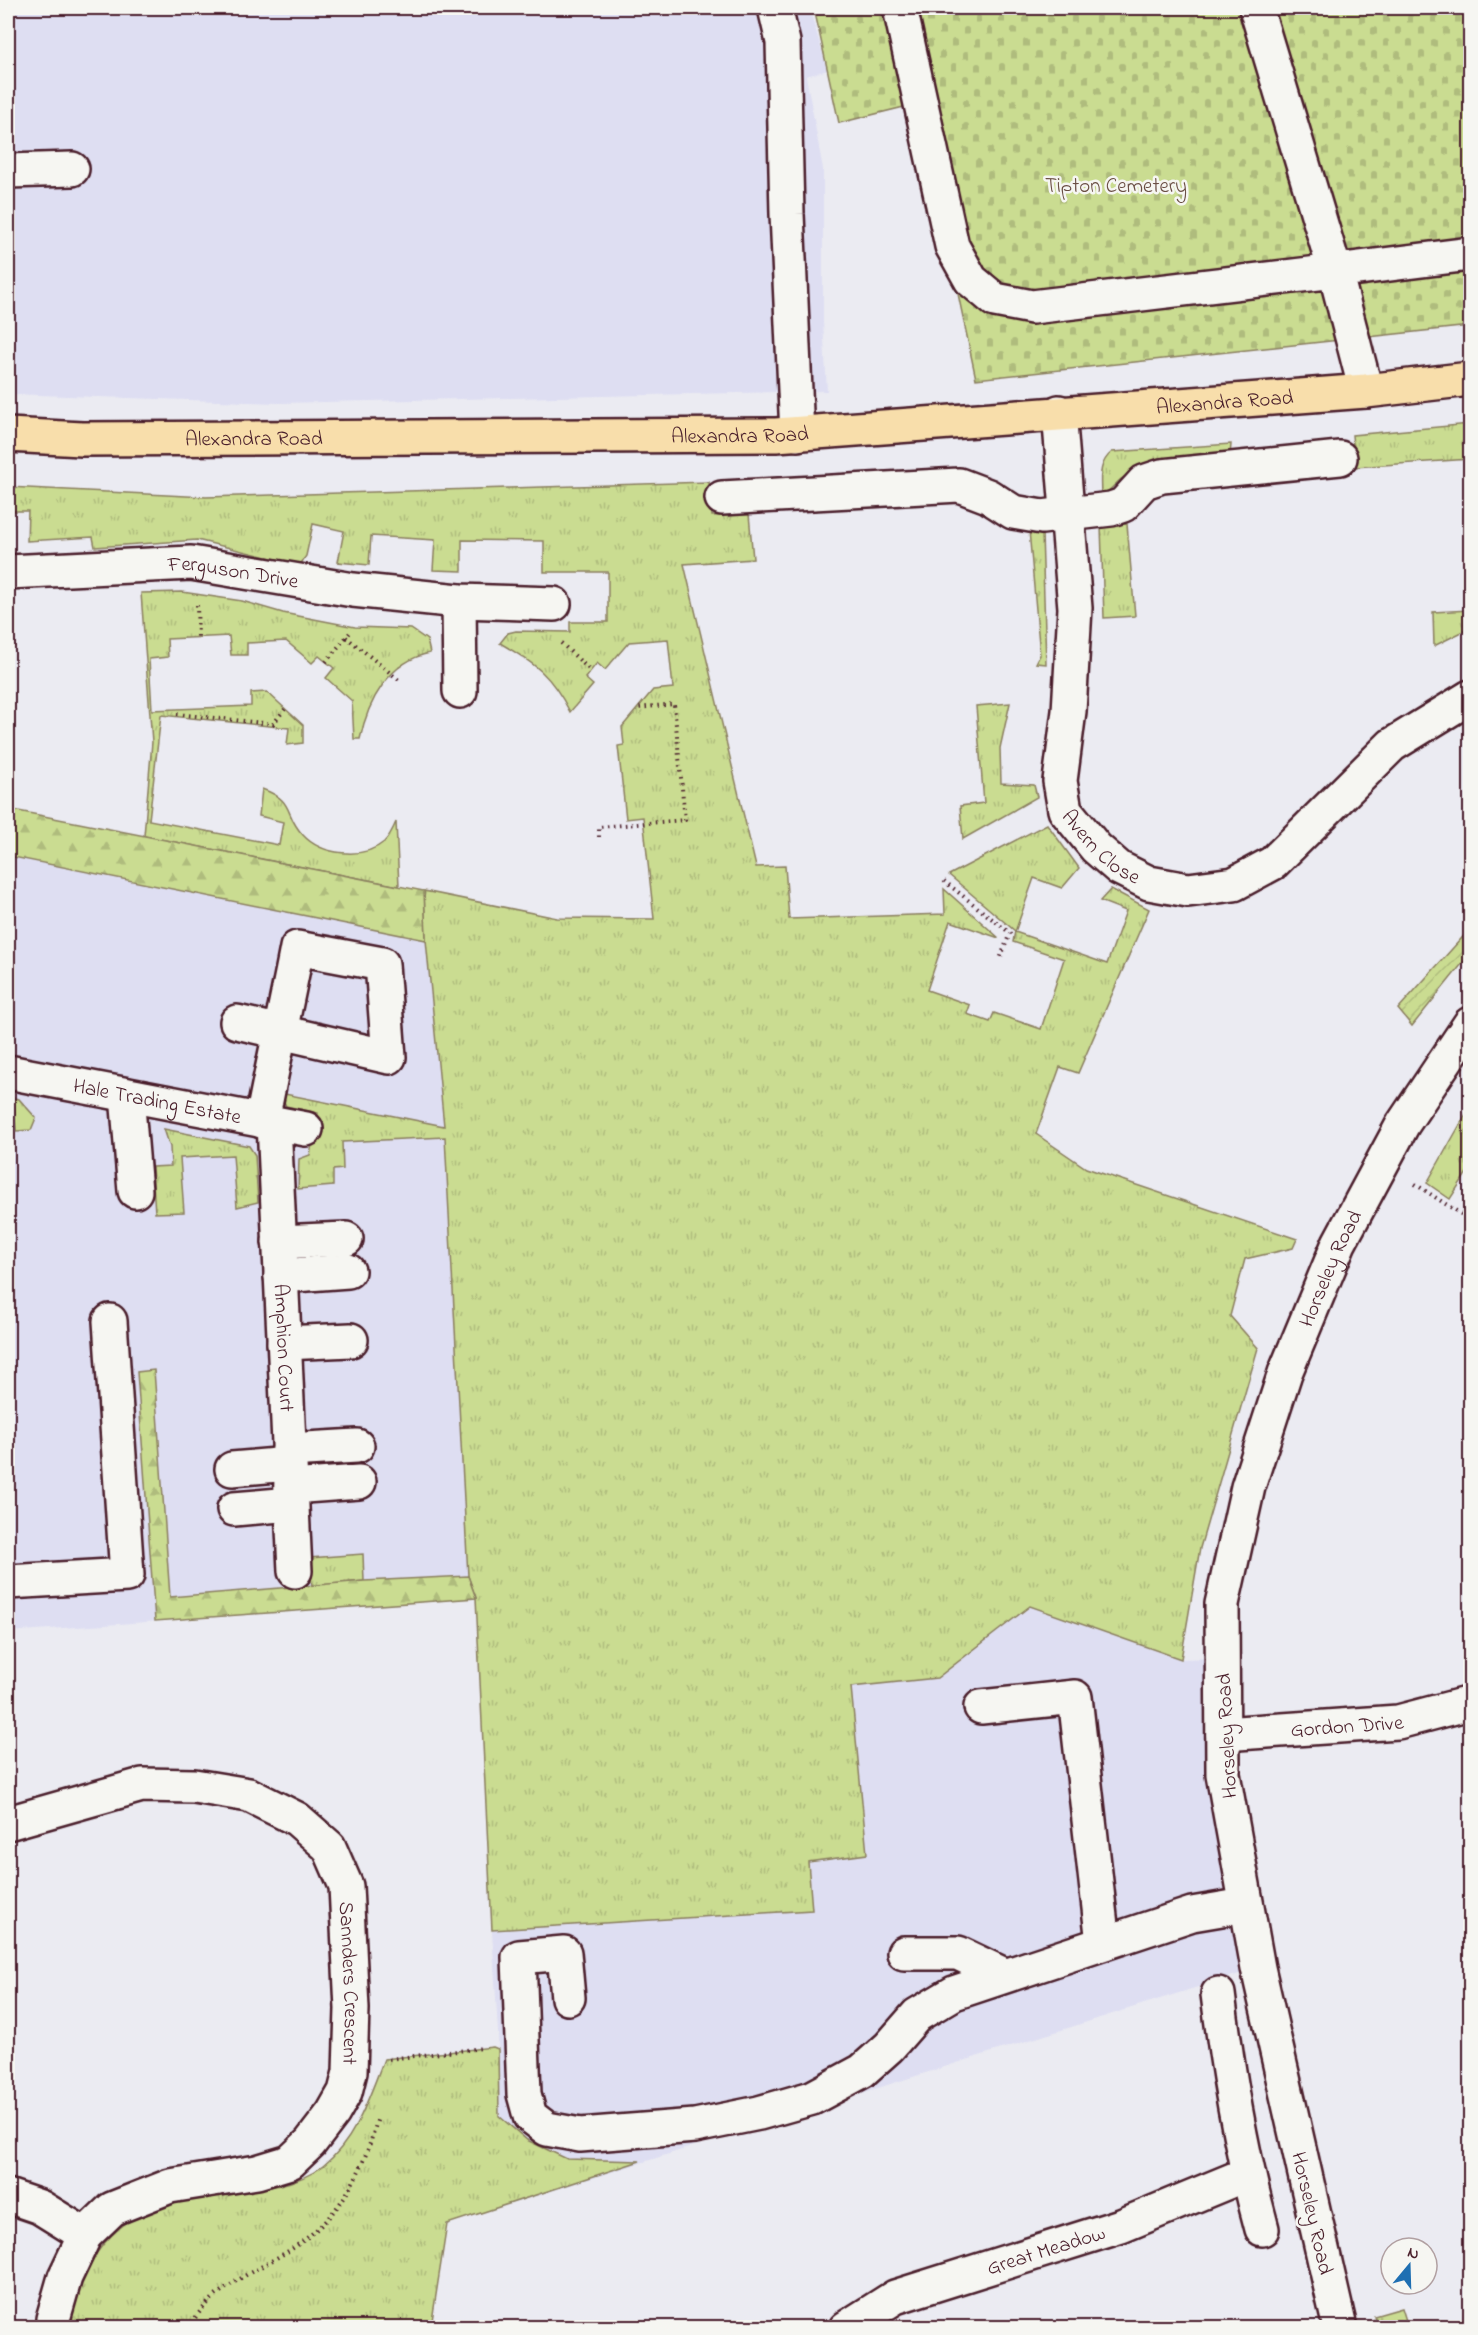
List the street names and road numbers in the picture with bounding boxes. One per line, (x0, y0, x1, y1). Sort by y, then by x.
street label: Alexandra Road (1155, 383, 1295, 424)
street label: Alexandra Road (671, 420, 810, 453)
street label: Alexandra Road (185, 425, 323, 455)
street label: Ferguson Drive (166, 550, 301, 598)
street label: Avern Close (1053, 804, 1145, 893)
street label: Hale Trading Estate (70, 1072, 244, 1133)
street label: Horseley Road (1293, 1205, 1371, 1332)
street label: Amphion Court (265, 1283, 301, 1413)
street label: Horseley Road (1210, 1672, 1248, 1799)
street label: Gordon Drive (1290, 1708, 1408, 1746)
street label: Sannders Crescent (330, 1901, 365, 2065)
street label: Horseley Road (1280, 2149, 1340, 2278)
street label: Great Meadow (983, 2219, 1109, 2284)

